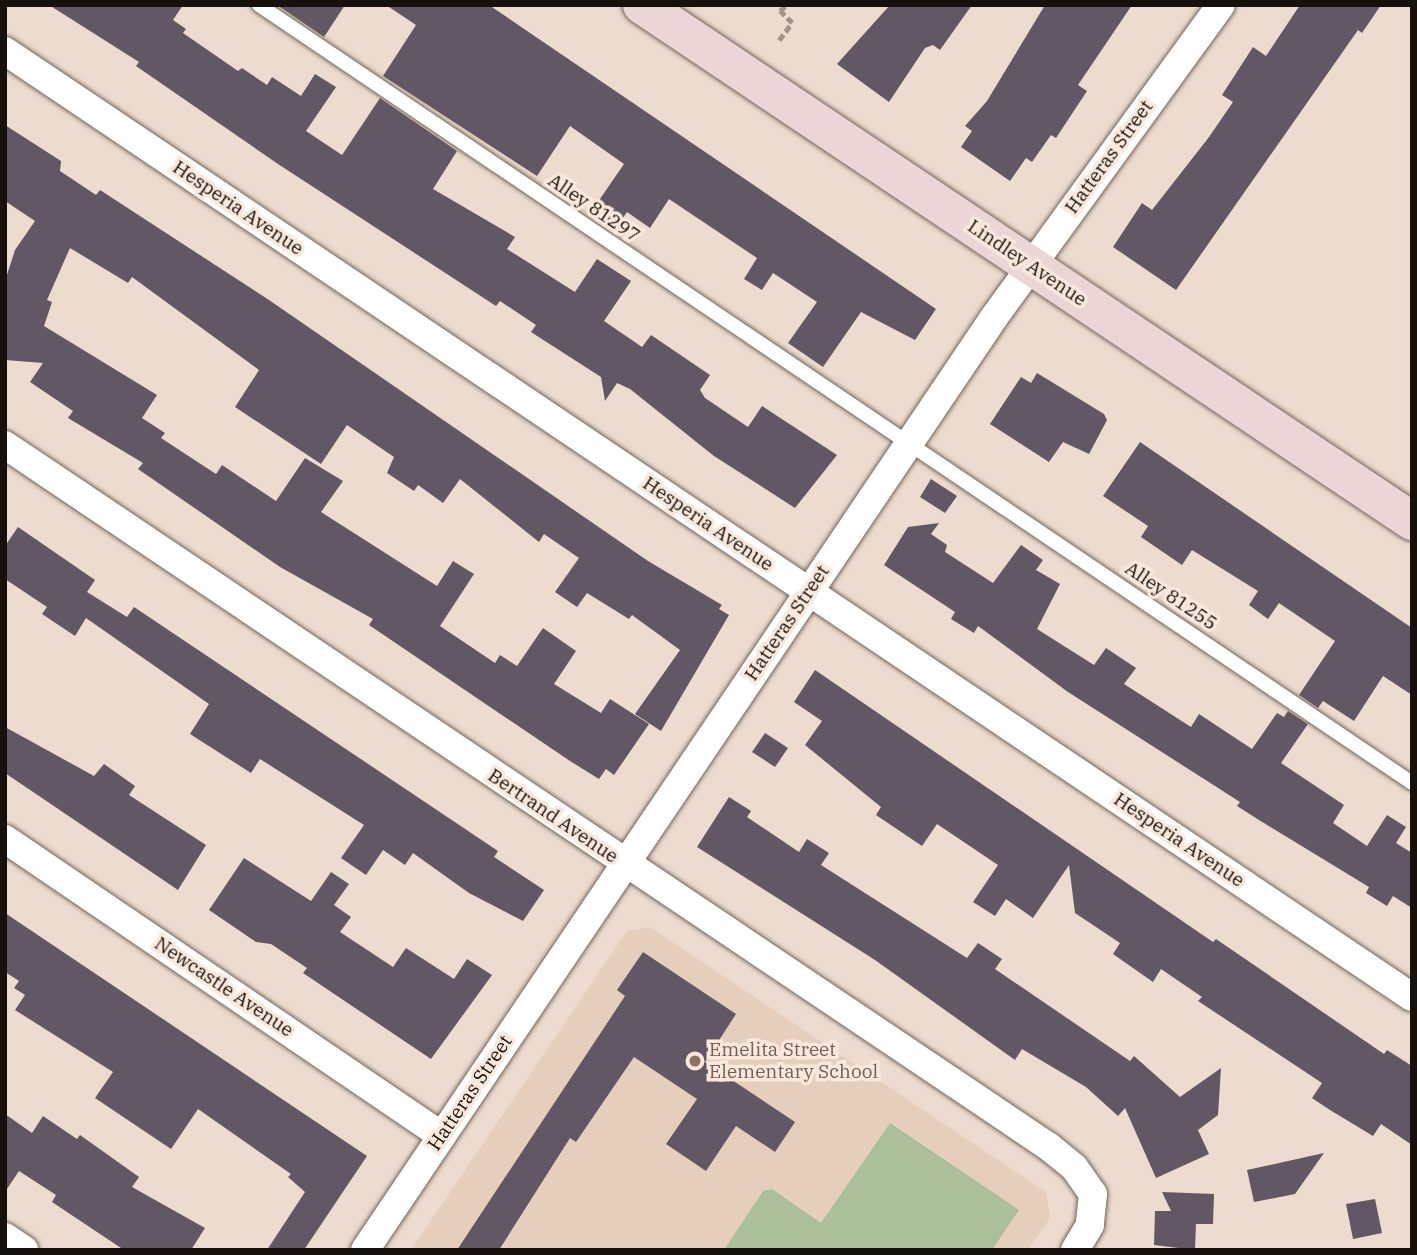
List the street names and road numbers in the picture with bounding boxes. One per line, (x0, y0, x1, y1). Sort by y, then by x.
street label: Hatteras Street (1060, 96, 1158, 218)
street label: Hesperia Avenue (168, 156, 308, 260)
street label: Alley 81297 (544, 169, 644, 247)
street label: Lindley Avenue (963, 215, 1091, 311)
street label: Hesperia Avenue (638, 472, 778, 576)
street label: Alley 81255 (1121, 557, 1221, 635)
street label: Hatteras Street (740, 561, 834, 685)
street label: Bertrand Avenue (484, 764, 622, 868)
street label: Hesperia Avenue (1109, 788, 1249, 892)
street label: Newcastle Avenue (150, 932, 298, 1042)
street label: Hatteras Street (423, 1031, 517, 1155)

